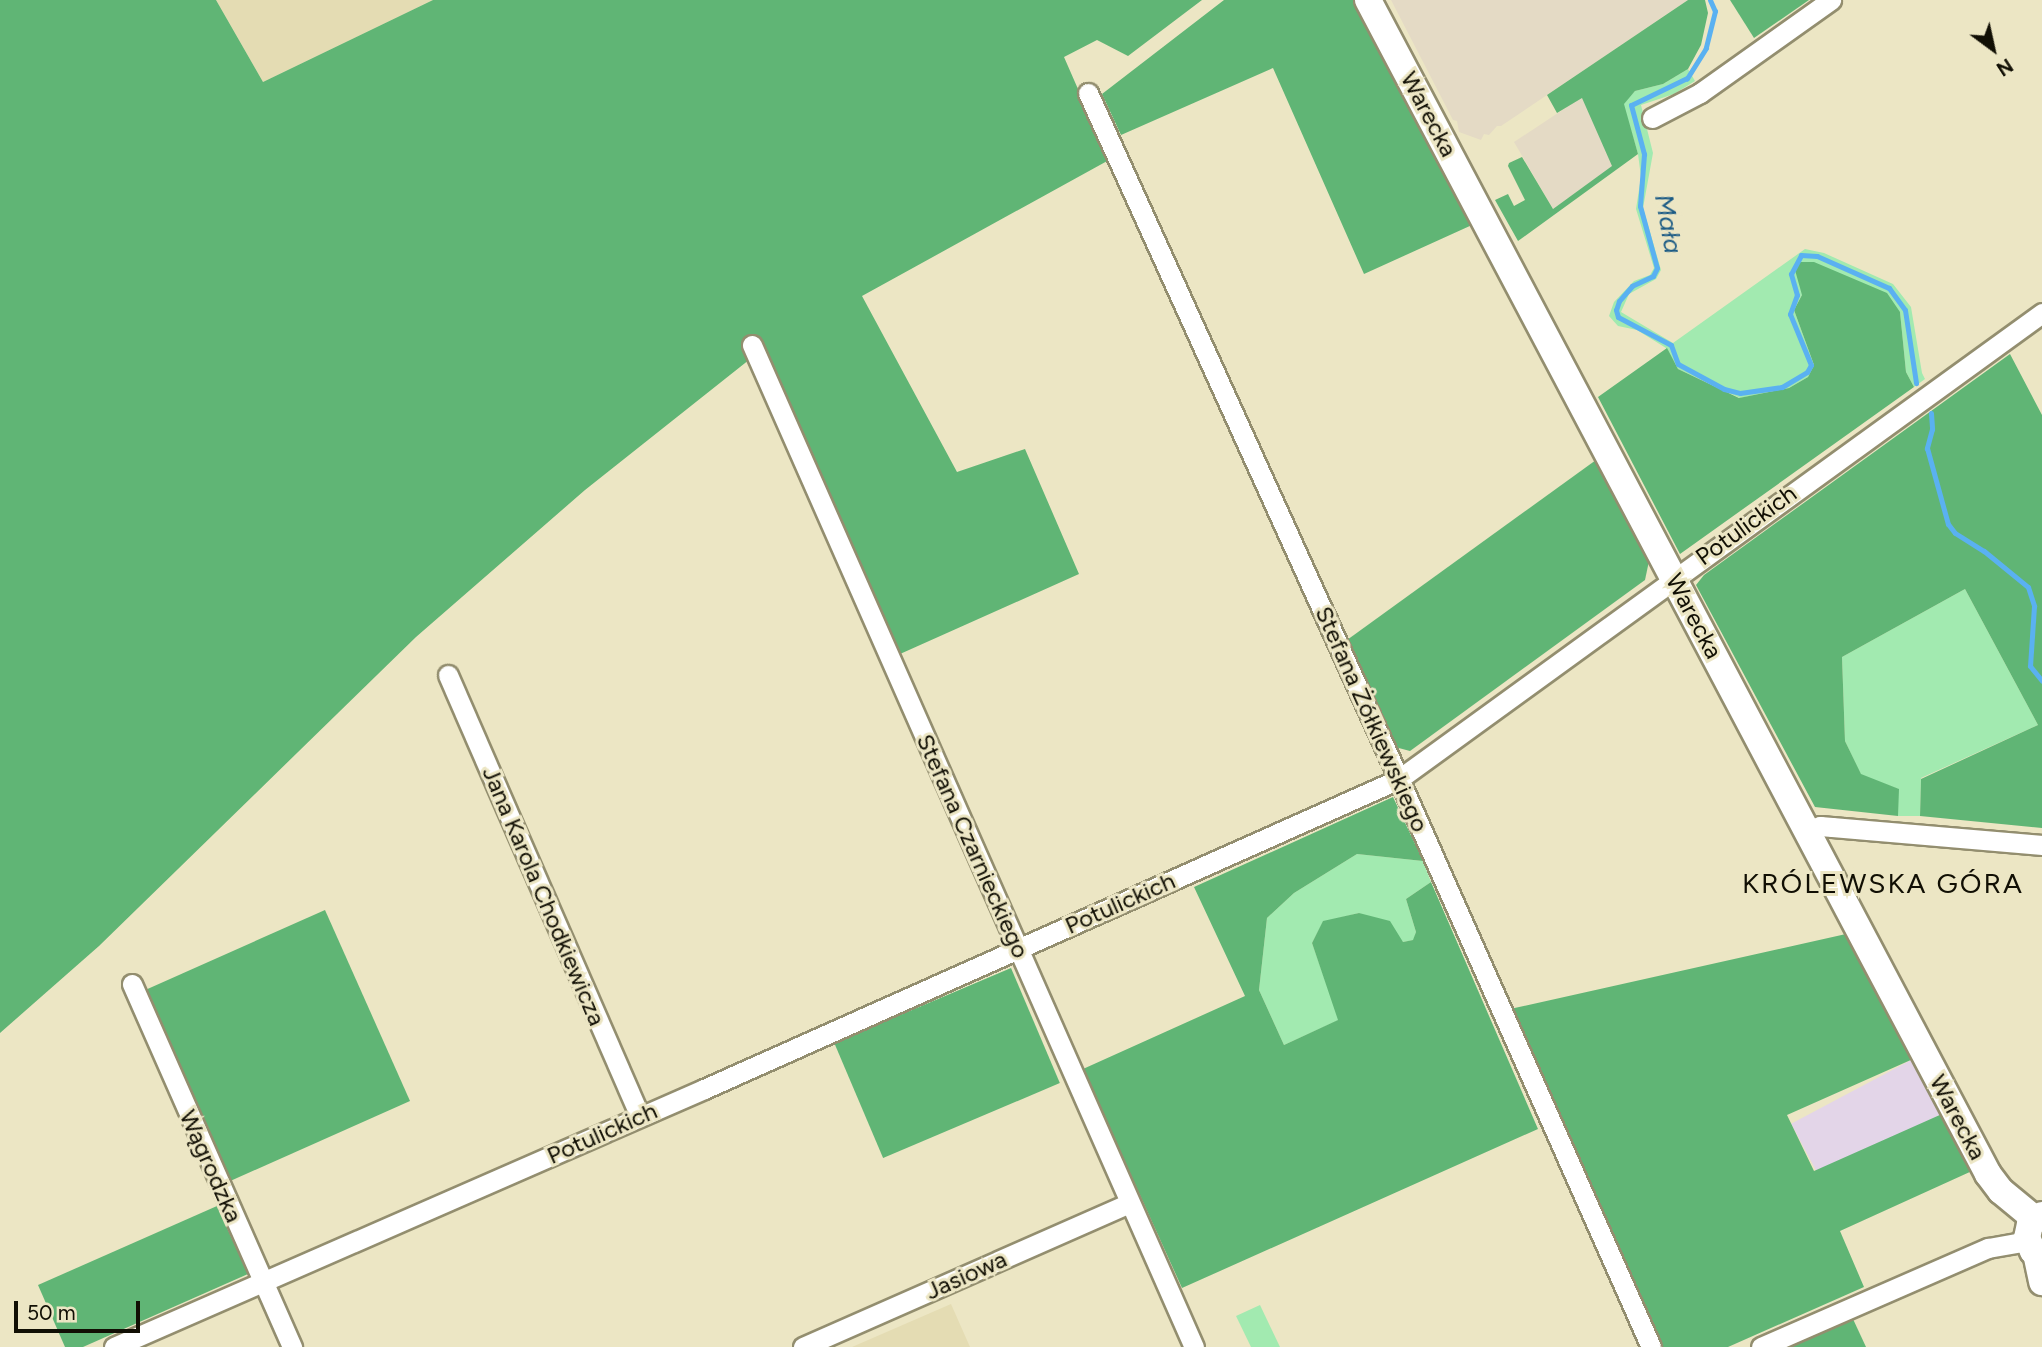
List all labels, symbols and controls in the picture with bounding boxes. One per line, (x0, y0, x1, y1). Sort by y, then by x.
north arrow (1958, 14, 2028, 84)
text: N (1992, 53, 2017, 81)
street label: Warecka (1395, 67, 1463, 161)
water label: Mała (1647, 192, 1689, 256)
street label: Potulickich (1690, 479, 1802, 571)
street label: Warecka (1660, 569, 1728, 663)
street label: Stefana Żółkiewskiego (1309, 602, 1435, 836)
street label: Stefana Czarnieckiego (911, 729, 1035, 963)
street label: Jana Karola Chodkiewicza (476, 762, 612, 1030)
street label: Potulickich (1060, 866, 1180, 940)
district label: KRÓLEWSKA GÓRA (1744, 866, 2022, 900)
street label: Warecka (1924, 1070, 1992, 1164)
street label: Potulickich (542, 1096, 662, 1170)
street label: Wągrodzka (173, 1105, 249, 1227)
street label: Jasiowa (921, 1244, 1011, 1306)
scale bar (18, 1288, 144, 1332)
text: 50 m (27, 1300, 76, 1325)

